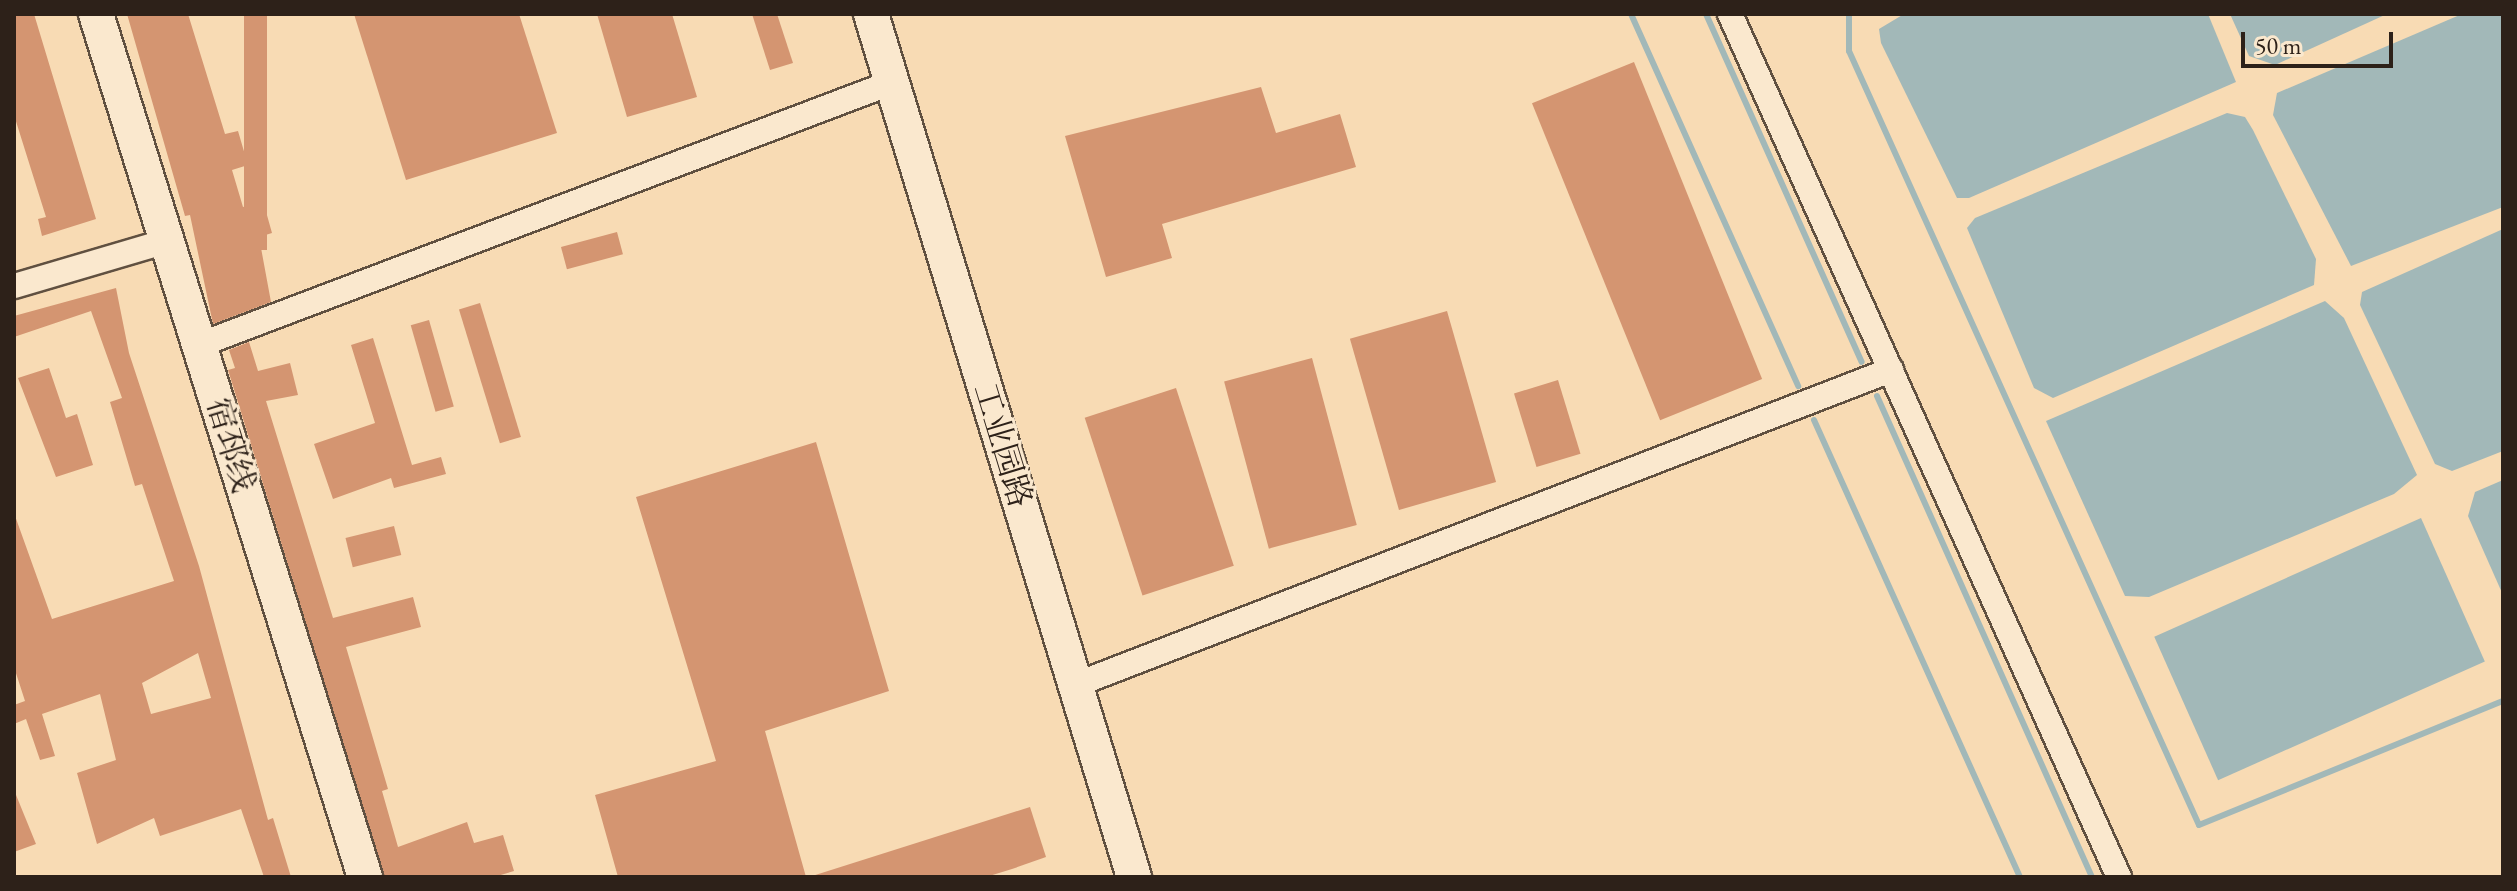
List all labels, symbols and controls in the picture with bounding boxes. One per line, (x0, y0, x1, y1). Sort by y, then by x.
scale bar (2245, 16, 2397, 66)
text: 50 m (2255, 30, 2302, 61)
street label: 工业园路 (966, 378, 1040, 512)
street label: 宿邳线 (199, 393, 263, 497)

